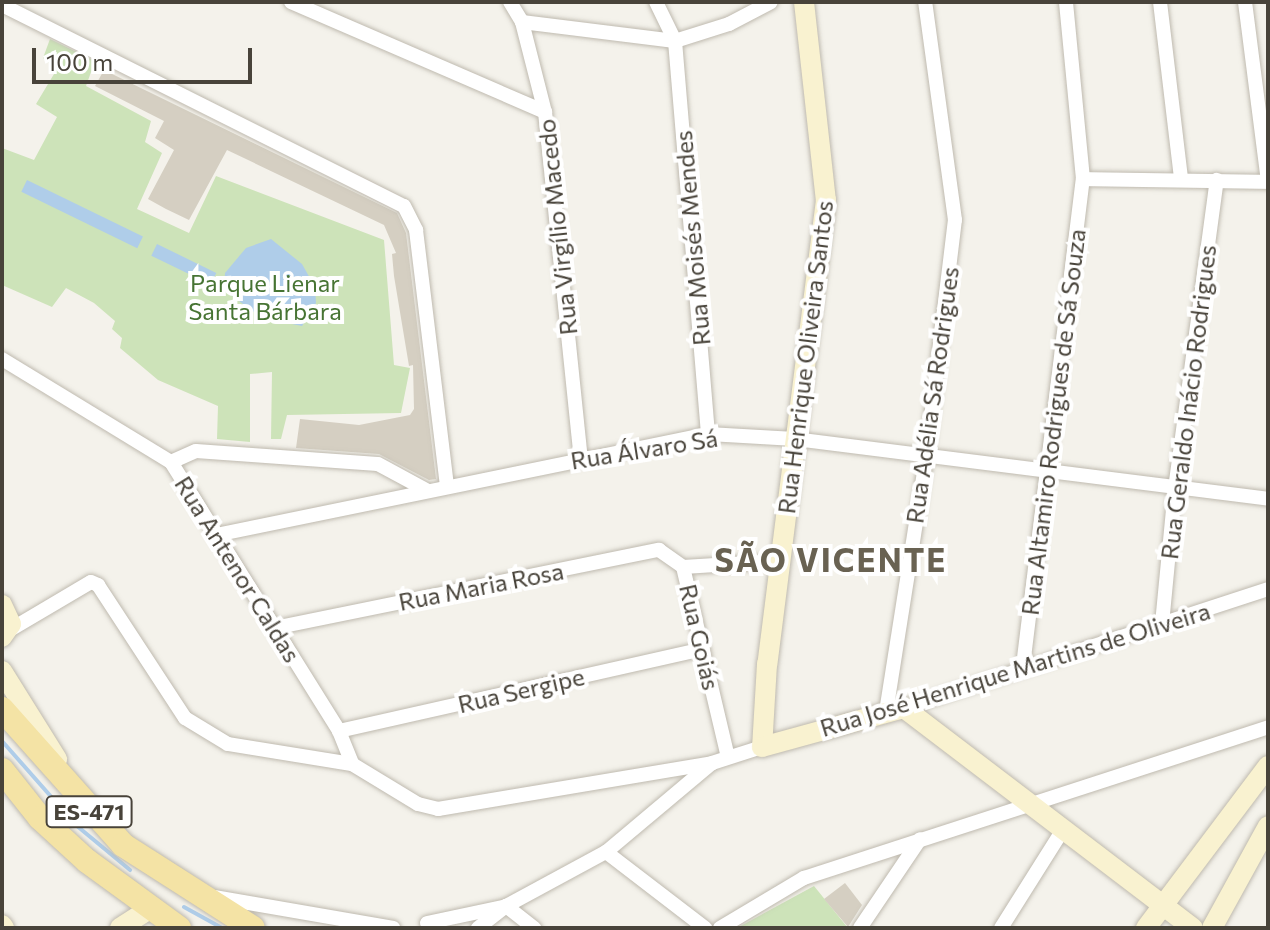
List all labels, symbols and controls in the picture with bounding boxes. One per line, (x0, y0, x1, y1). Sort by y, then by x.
scale bar (36, 32, 256, 82)
text: 100 m (46, 47, 113, 76)
street label: Rua Virgílio Macedo (531, 117, 583, 337)
street label: Rua Moisés Mendes (668, 129, 716, 347)
street label: Rua Henrique Oliveira Santos (771, 199, 839, 515)
street label: Rua Altamiro Rodrigues de Sá Souza (1015, 227, 1091, 617)
street label: Rua Geraldo Inácio Rodrigues (1154, 243, 1222, 561)
street label: Rua Adélia Sá Rodrigues (900, 265, 964, 525)
park label: Parque Lienar Santa Bárbara (188, 269, 342, 325)
street label: Rua Álvaro Sá (568, 423, 720, 475)
street label: Rua Antenor Caldas (169, 471, 307, 667)
district label: SÃO VICENTE (715, 540, 947, 578)
street label: Rua Maria Rosa (396, 556, 566, 616)
street label: Rua Goiás (674, 581, 726, 693)
street label: Rua José Henrique Martins de Oliveira (816, 596, 1214, 742)
street label: Rua Sergipe (455, 661, 587, 719)
road number: ES-471 (45, 794, 133, 830)

